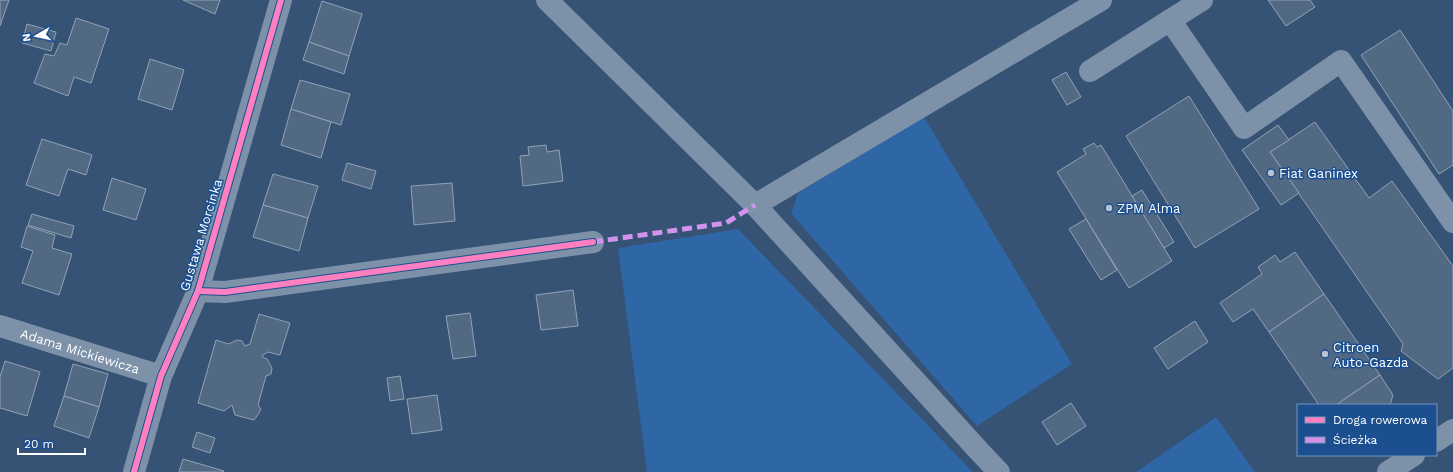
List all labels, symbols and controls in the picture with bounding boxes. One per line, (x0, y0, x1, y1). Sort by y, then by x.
north arrow (16, 16, 56, 56)
text: N (20, 32, 34, 43)
place label: Fiat Ganinex (1279, 166, 1358, 181)
marker: Fiat Ganinex (1266, 168, 1276, 178)
street label: Gustawa Morcinka (177, 177, 225, 293)
place label: ZPM Alma (1117, 201, 1181, 216)
marker: ZPM Alma (1104, 203, 1114, 213)
street label: Adama Mickiewicza (19, 325, 142, 377)
place label: Citroen Auto-Gazda (1333, 340, 1409, 370)
marker: Citroen Auto-Gazda (1320, 349, 1330, 359)
legend (1297, 404, 1437, 456)
text: Droga rowerowa (1333, 413, 1428, 427)
scale bar (18, 430, 85, 456)
text: Ścieżka (1333, 433, 1378, 447)
text: 20 m (24, 437, 54, 451)

